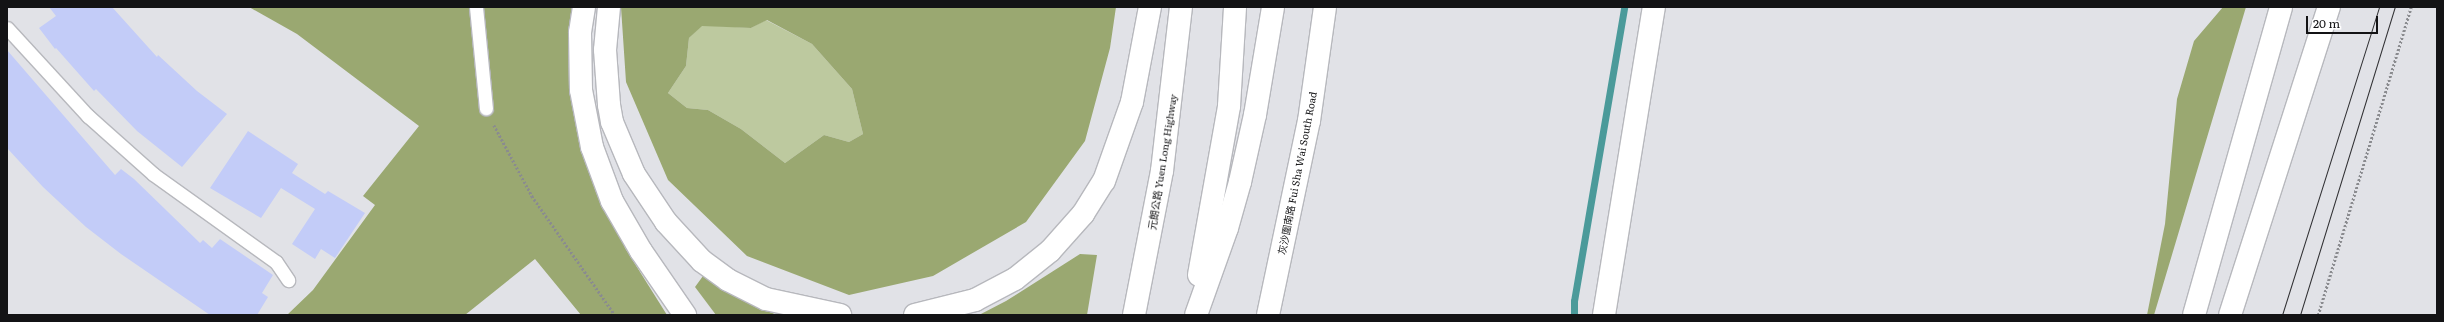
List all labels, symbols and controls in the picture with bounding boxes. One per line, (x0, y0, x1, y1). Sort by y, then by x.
scale bar (2308, 8, 2380, 34)
text: 20 m (2313, 14, 2340, 32)
street label: 灰沙圍南路 Fui Sha Wai South Road (1275, 90, 1319, 256)
street label: 元朗公路 Yuen Long Highway (1145, 93, 1179, 231)

